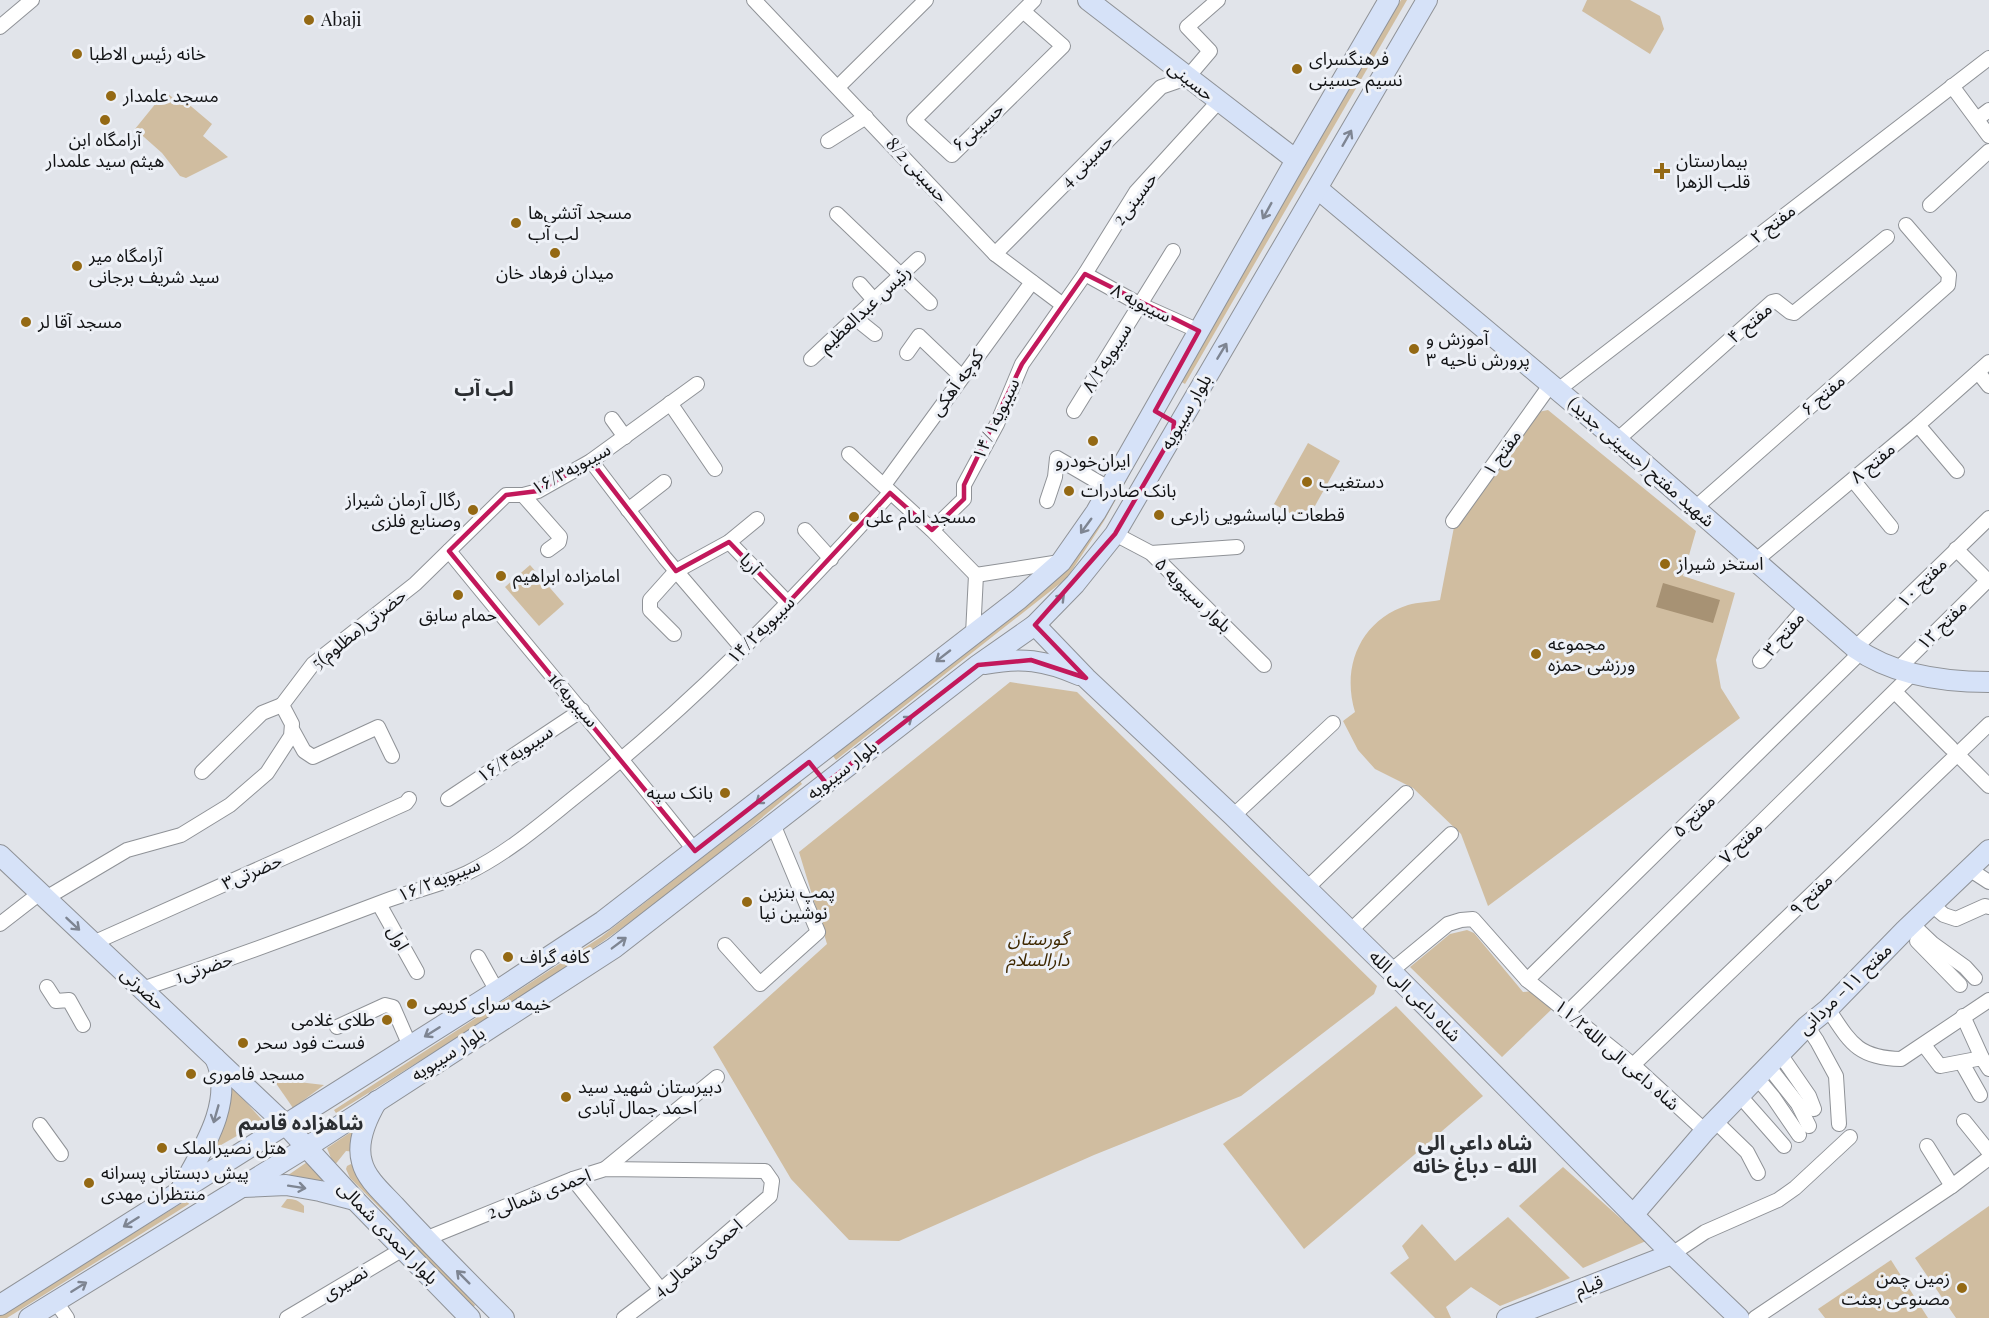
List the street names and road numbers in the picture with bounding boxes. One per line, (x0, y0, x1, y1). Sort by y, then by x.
street label: حسینی (1164, 55, 1220, 106)
street label: حسینی۶ (946, 96, 1009, 156)
street label: حسینی 4 (1055, 129, 1118, 192)
street label: 8/2 حسینی (881, 132, 954, 207)
street label: حسینی2 (1106, 167, 1162, 230)
street label: مفتح ۲ (1745, 198, 1801, 250)
street label: رئیس عبدالعظیم (813, 259, 917, 359)
street label: سیبویه ۸ (1107, 277, 1176, 327)
street label: مفتح ۴ (1722, 296, 1778, 350)
street label: سیبویه۸/۲ (1076, 318, 1137, 396)
street label: کوچه آهکی (924, 344, 989, 421)
street label: مفتح ۶ (1795, 368, 1851, 422)
street label: بلوار سیبویه (1154, 369, 1216, 454)
street label: سیبویه۱۴/۱ (966, 374, 1024, 463)
street label: شهید مفتح (حسینی جدید) (1562, 391, 1720, 533)
street label: مفتح ۱ (1476, 425, 1528, 481)
street label: سیبویه۱۶/۳ (527, 436, 614, 500)
street label: مفتح ۸ (1845, 436, 1901, 490)
street label: آریا (735, 547, 767, 580)
street label: بلوار سیبویه ۵ (1150, 551, 1237, 637)
street label: مفتح ۱۰ (1891, 552, 1953, 614)
street label: 5حضرتی(مظلوم) (306, 582, 413, 676)
street label: سیبویه۱۴/۲ (721, 590, 800, 669)
street label: مفتح ۱۲ (1911, 594, 1973, 656)
street label: مفتح ۳ (1757, 606, 1811, 662)
street label: سیبویه16 (543, 667, 604, 732)
street label: سیبویه۱۶/۴ (472, 719, 557, 788)
street label: بلوار سیبویه (801, 734, 882, 804)
street label: مفتح ۵ (1667, 789, 1721, 843)
street label: مفتح ۷ (1713, 816, 1769, 870)
street label: حضرتی۳ (218, 847, 285, 895)
street label: سیبویه۱۶/۲ (394, 852, 484, 907)
street label: مفتح ۹ (1783, 868, 1839, 922)
street label: اول (382, 921, 415, 954)
street label: مفتح ۱۱- مردانی (1792, 937, 1898, 1041)
street label: شاه داعی الی الله (1365, 944, 1467, 1046)
street label: 1حضرتی (172, 946, 236, 988)
street label: حضرتی (116, 961, 171, 1015)
street label: ۱۱/۲شاه داعی الی الله (1550, 993, 1685, 1115)
street label: بلوار سیبویه (406, 1020, 489, 1086)
street label: 2احمدی شمالی (483, 1162, 594, 1224)
street label: بلوار احمدی شمالی (333, 1175, 444, 1289)
street label: 4احمدی شمالی (648, 1213, 747, 1302)
street label: نصیری (317, 1259, 372, 1305)
street label: قیام (1571, 1269, 1607, 1304)

